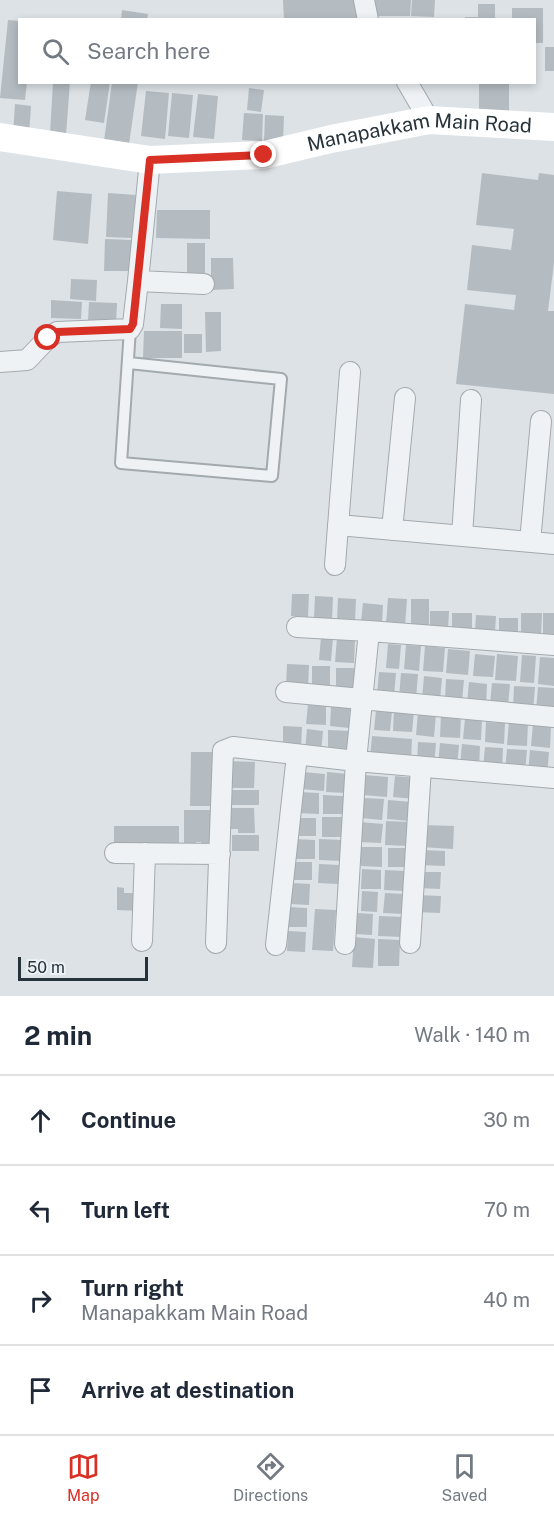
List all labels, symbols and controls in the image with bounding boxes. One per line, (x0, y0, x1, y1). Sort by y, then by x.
search box (18, 18, 536, 84)
icon: search (39, 35, 72, 68)
text: Search here (87, 38, 211, 64)
street label: Manapakkam Main Road (305, 108, 533, 156)
route end (250, 141, 276, 167)
route start (34, 324, 60, 350)
scale bar (18, 954, 148, 982)
text: 50 m (27, 958, 65, 977)
text: 2 min (24, 1020, 92, 1051)
text: Walk · 140 m (414, 1023, 530, 1047)
icon: ahead (24, 1104, 57, 1137)
text: Continue (81, 1107, 176, 1133)
text: 30 m (483, 1108, 530, 1132)
icon: left (24, 1194, 57, 1227)
text: Turn left (81, 1197, 170, 1223)
text: 70 m (484, 1198, 530, 1222)
text: Turn right (81, 1275, 184, 1301)
icon: right (24, 1284, 57, 1317)
text: 40 m (483, 1288, 530, 1312)
text: Manapakkam Main Road (81, 1301, 308, 1325)
icon: arrive (24, 1374, 57, 1407)
text: Arrive at destination (81, 1377, 294, 1403)
tab: Map (67, 1450, 100, 1505)
tab: Directions (233, 1450, 308, 1505)
tab: Saved (442, 1450, 487, 1505)

